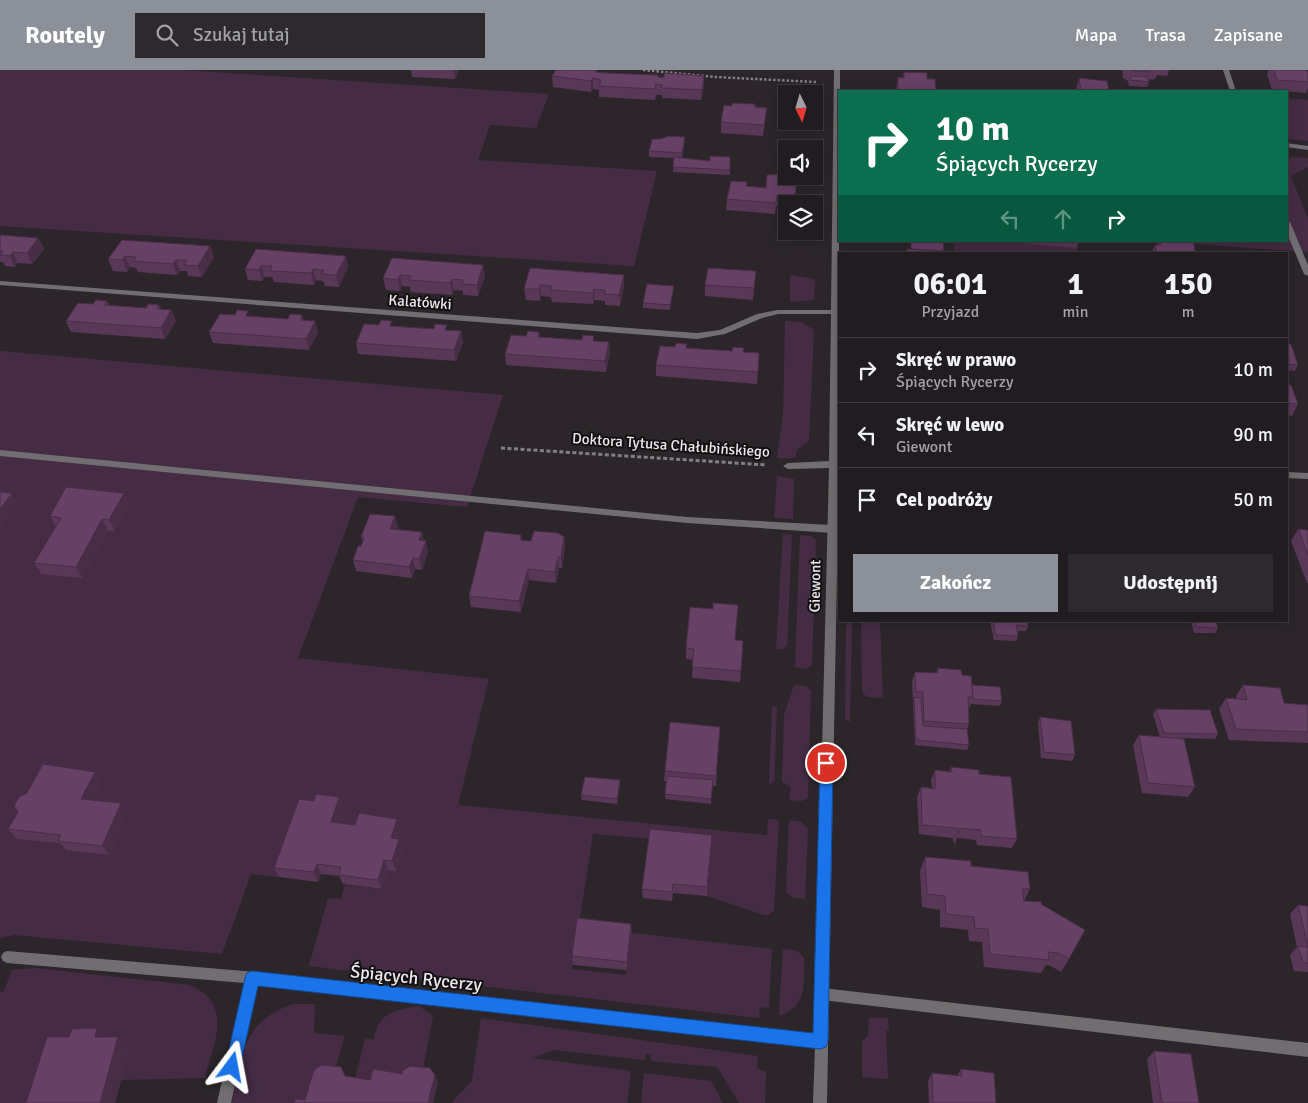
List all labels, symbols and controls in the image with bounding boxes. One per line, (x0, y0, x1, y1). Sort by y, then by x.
search box (135, 13, 485, 58)
text: Routely (25, 20, 105, 50)
icon: search (153, 21, 181, 49)
text: Szukaj tutaj (193, 23, 290, 47)
text: Mapa (1075, 24, 1117, 46)
text: Trasa (1145, 24, 1186, 46)
text: Zapisane (1214, 24, 1283, 46)
north arrow (778, 85, 822, 130)
map controls (778, 85, 823, 240)
text: 10 m (936, 107, 1010, 150)
icon: right (853, 110, 918, 175)
button: sound (778, 140, 823, 185)
text: Śpiących Rycerzy (936, 150, 1097, 177)
button: layers (778, 195, 823, 240)
icon: left (996, 205, 1024, 233)
icon: ahead (1049, 205, 1077, 233)
icon: right (1102, 205, 1130, 233)
text: 06:01 (913, 266, 987, 303)
text: 1 (1067, 266, 1084, 303)
text: 150 (1164, 266, 1212, 303)
street label: Kalatówki (388, 291, 452, 313)
text: Przyjazd (921, 302, 979, 322)
text: min (1063, 302, 1088, 322)
text: m (1182, 302, 1195, 322)
text: Skręć w prawo (896, 348, 1016, 372)
icon: right (853, 356, 881, 384)
text: 10 m (1233, 358, 1273, 382)
text: Śpiących Rycerzy (896, 372, 1013, 392)
text: Skręć w lewo (896, 413, 1004, 437)
icon: left (853, 421, 881, 449)
text: 90 m (1233, 423, 1273, 447)
street label: Doktora Tytusa Chałubińskiego (572, 429, 771, 461)
text: Giewont (896, 437, 952, 457)
icon: arrive (853, 486, 881, 514)
text: Cel podróży (896, 488, 992, 512)
text: 50 m (1233, 488, 1273, 512)
button: Zakończ (853, 554, 1058, 612)
button: Udostępnij (1068, 554, 1273, 612)
street label: Giewont (806, 559, 824, 613)
pin (805, 742, 847, 784)
icon: arrive (812, 749, 840, 777)
street label: Śpiących Rycerzy (349, 960, 483, 996)
position arrow (205, 1040, 257, 1092)

